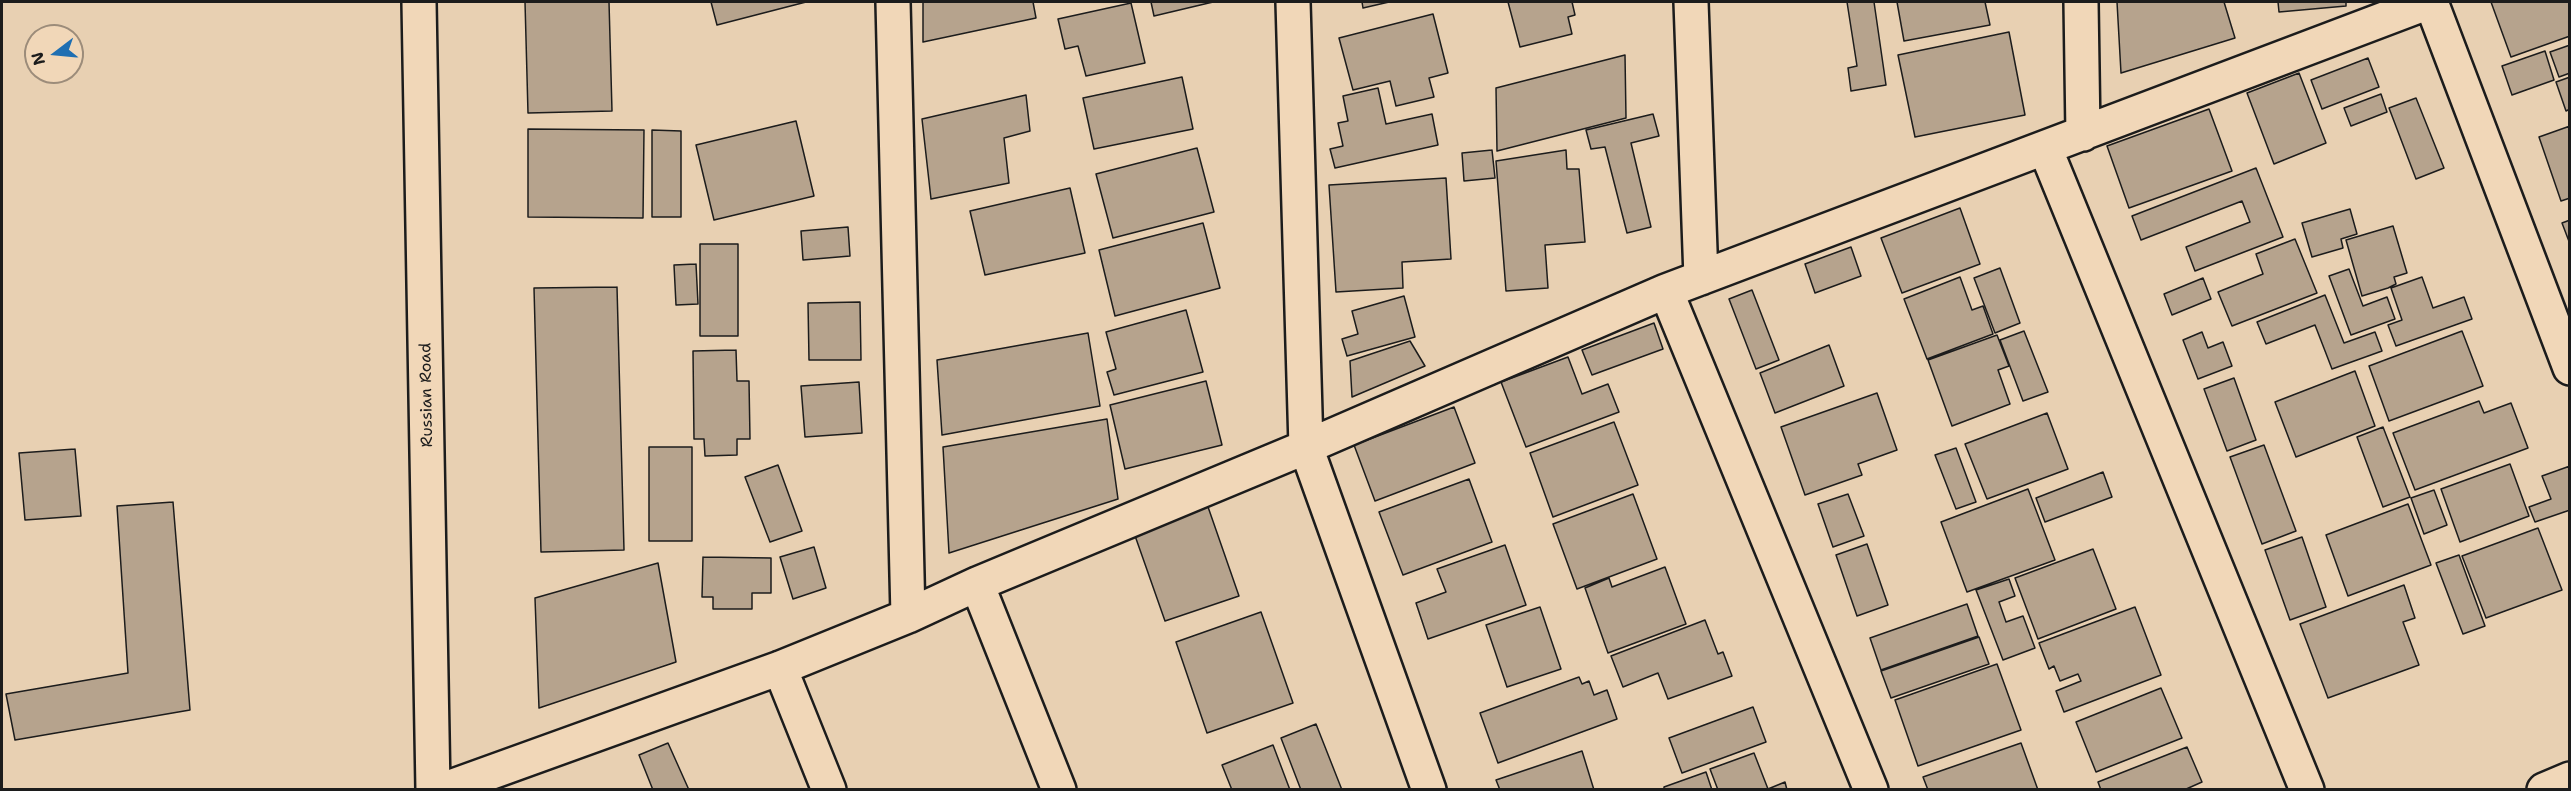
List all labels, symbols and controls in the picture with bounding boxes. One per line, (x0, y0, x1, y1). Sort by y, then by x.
north arrow (24, 24, 84, 84)
text: N (26, 50, 50, 68)
street label: Russian Road (416, 343, 438, 447)

